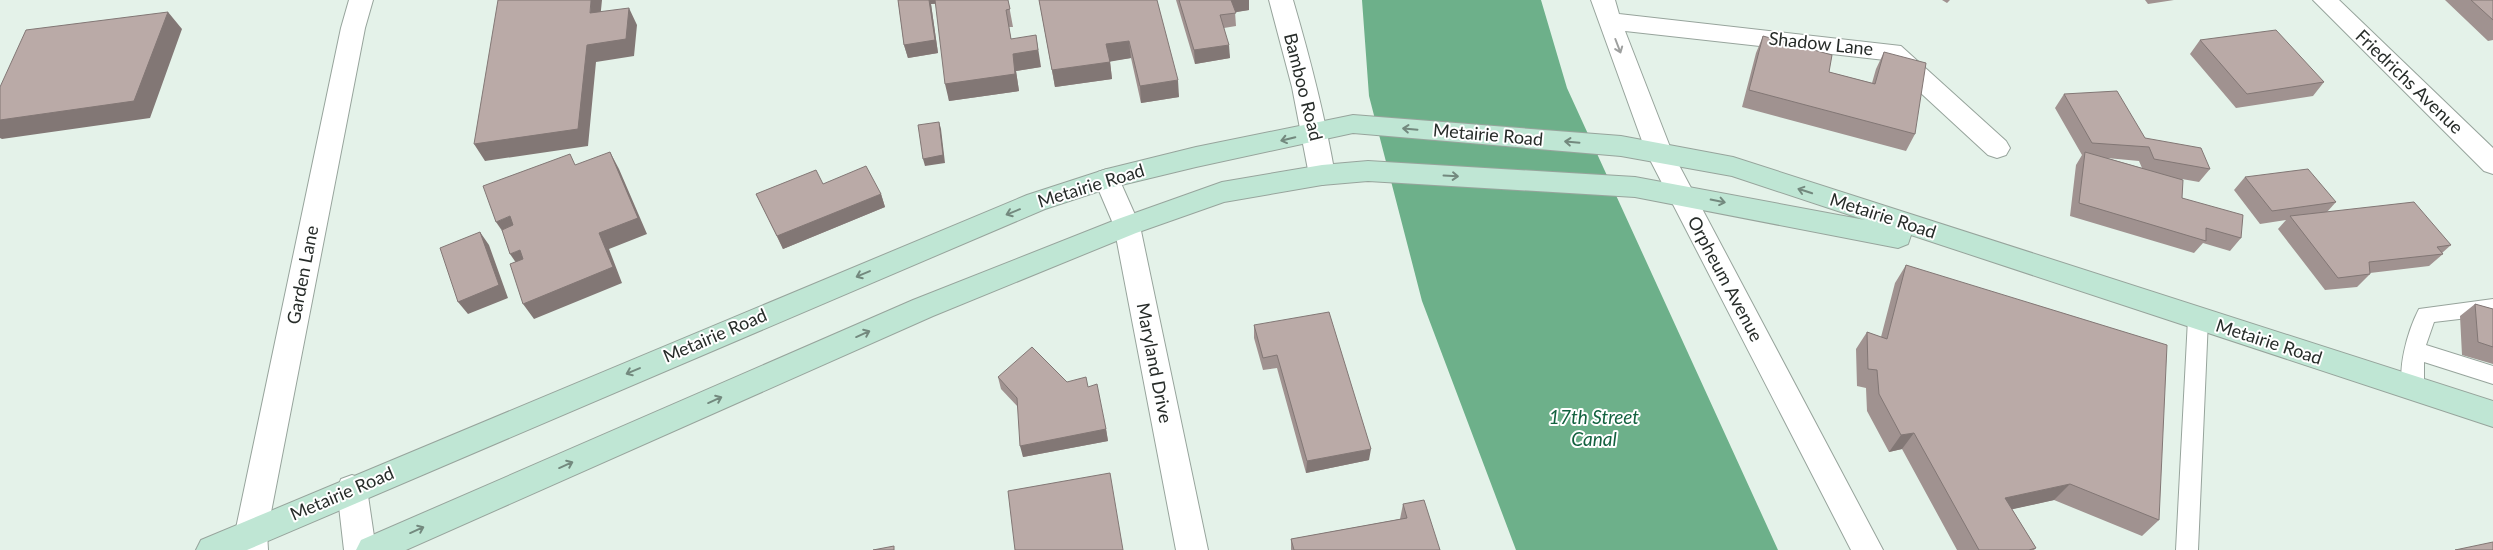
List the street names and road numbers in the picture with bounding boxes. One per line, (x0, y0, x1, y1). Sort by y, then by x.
street label: Friedrichs Avenue (2351, 24, 2468, 138)
street label: Shadow Lane (1768, 27, 1874, 59)
street label: Bamboo Road (1280, 31, 1328, 143)
street label: Metairie Road (1432, 118, 1544, 150)
street label: Metairie Road (1035, 158, 1147, 212)
street label: Metairie Road (1827, 188, 1939, 243)
street label: Orpheum Avenue (1684, 212, 1768, 345)
street label: Garden Lane (282, 224, 322, 326)
street label: Maryland Drive (1133, 301, 1177, 425)
street label: Metairie Road (659, 303, 770, 367)
street label: Metairie Road (2213, 314, 2325, 369)
street label: Metairie Road (286, 461, 397, 525)

